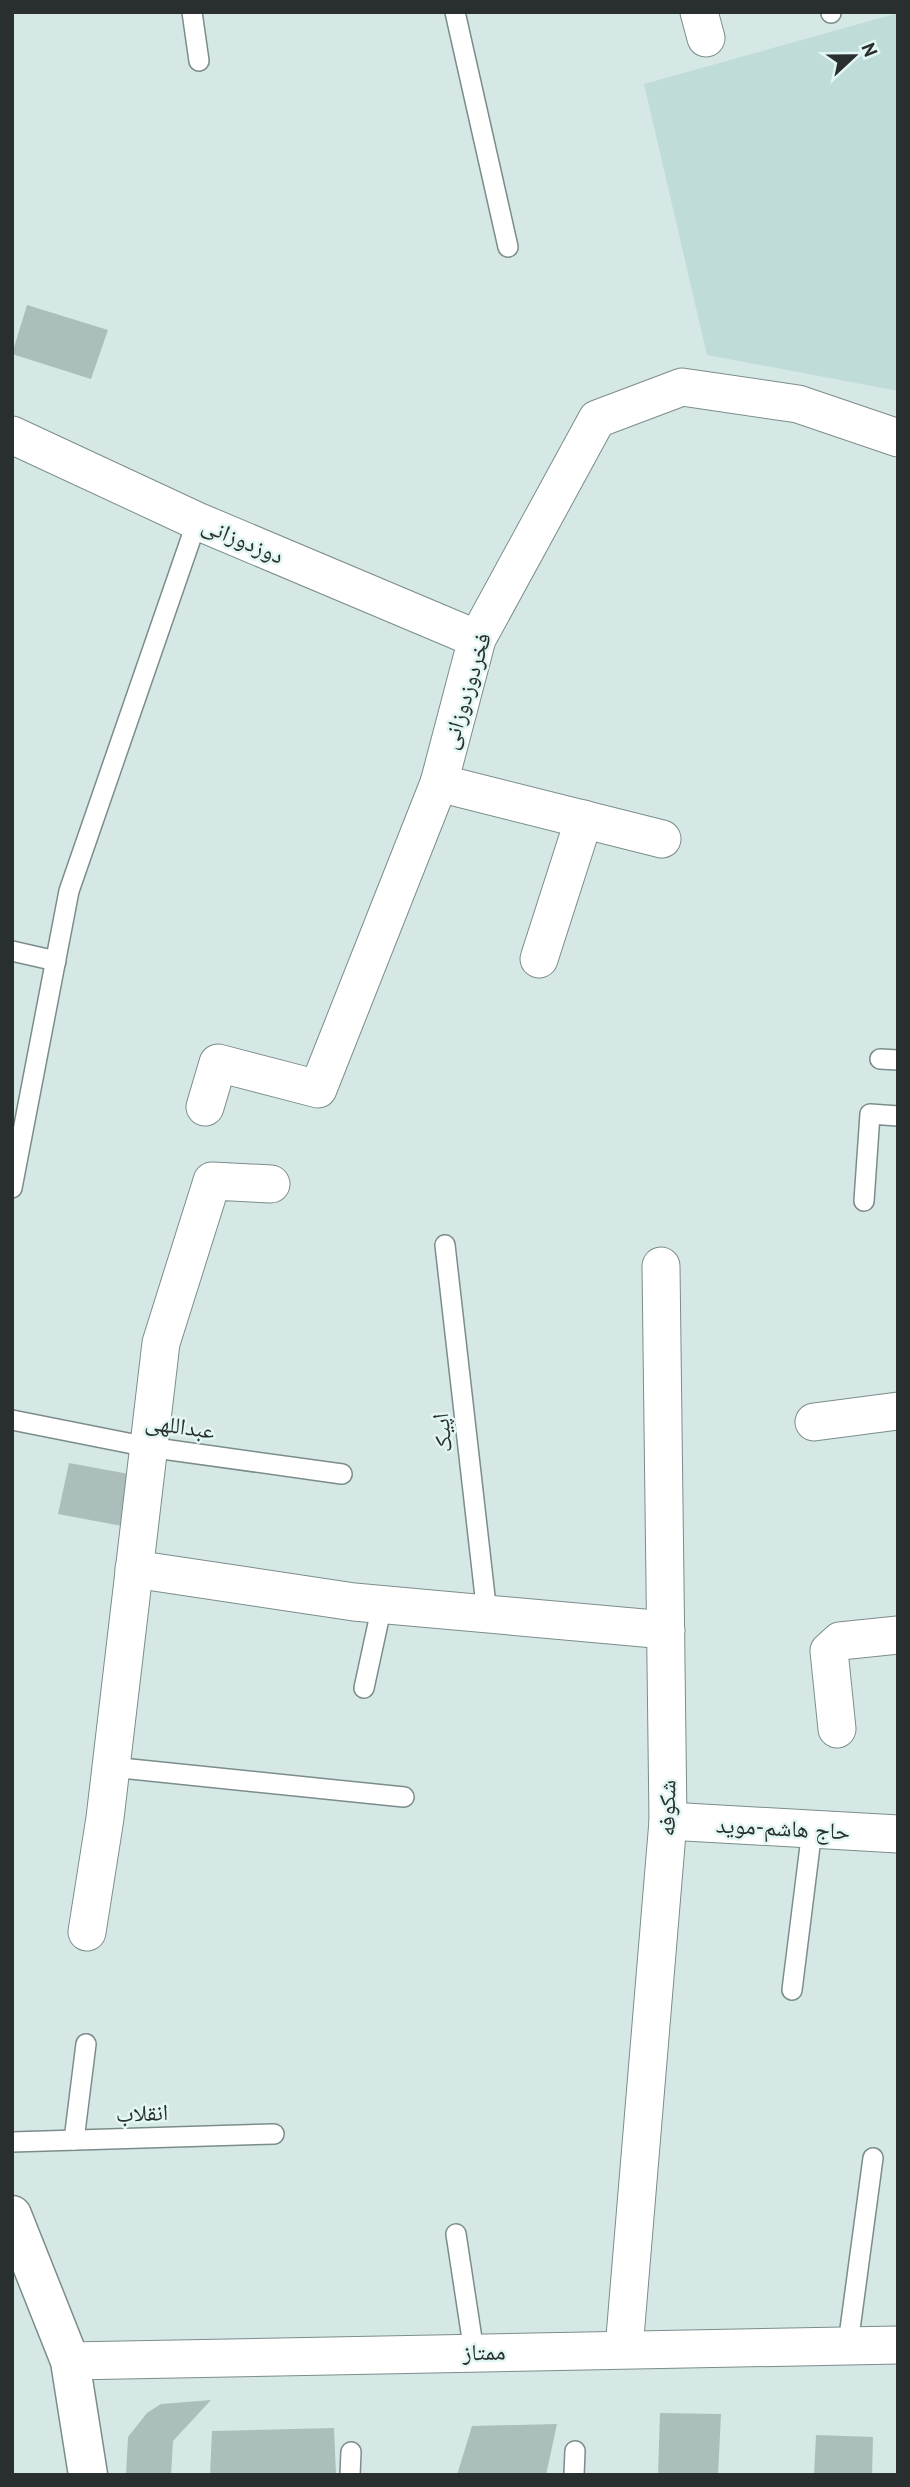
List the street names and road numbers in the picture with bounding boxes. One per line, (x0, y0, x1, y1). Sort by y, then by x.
street label: دوزدوزانی (198, 509, 288, 570)
street label: فخردوزدوزانی (434, 629, 497, 753)
street label: عبداللهی (143, 1406, 217, 1445)
street label: اپیک (425, 1412, 458, 1454)
street label: شکوفه (652, 1779, 681, 1836)
street label: حاج هاشم-موید (715, 1810, 851, 1847)
street label: انقلاب (115, 2097, 169, 2128)
street label: ممتاز (461, 2337, 506, 2366)

